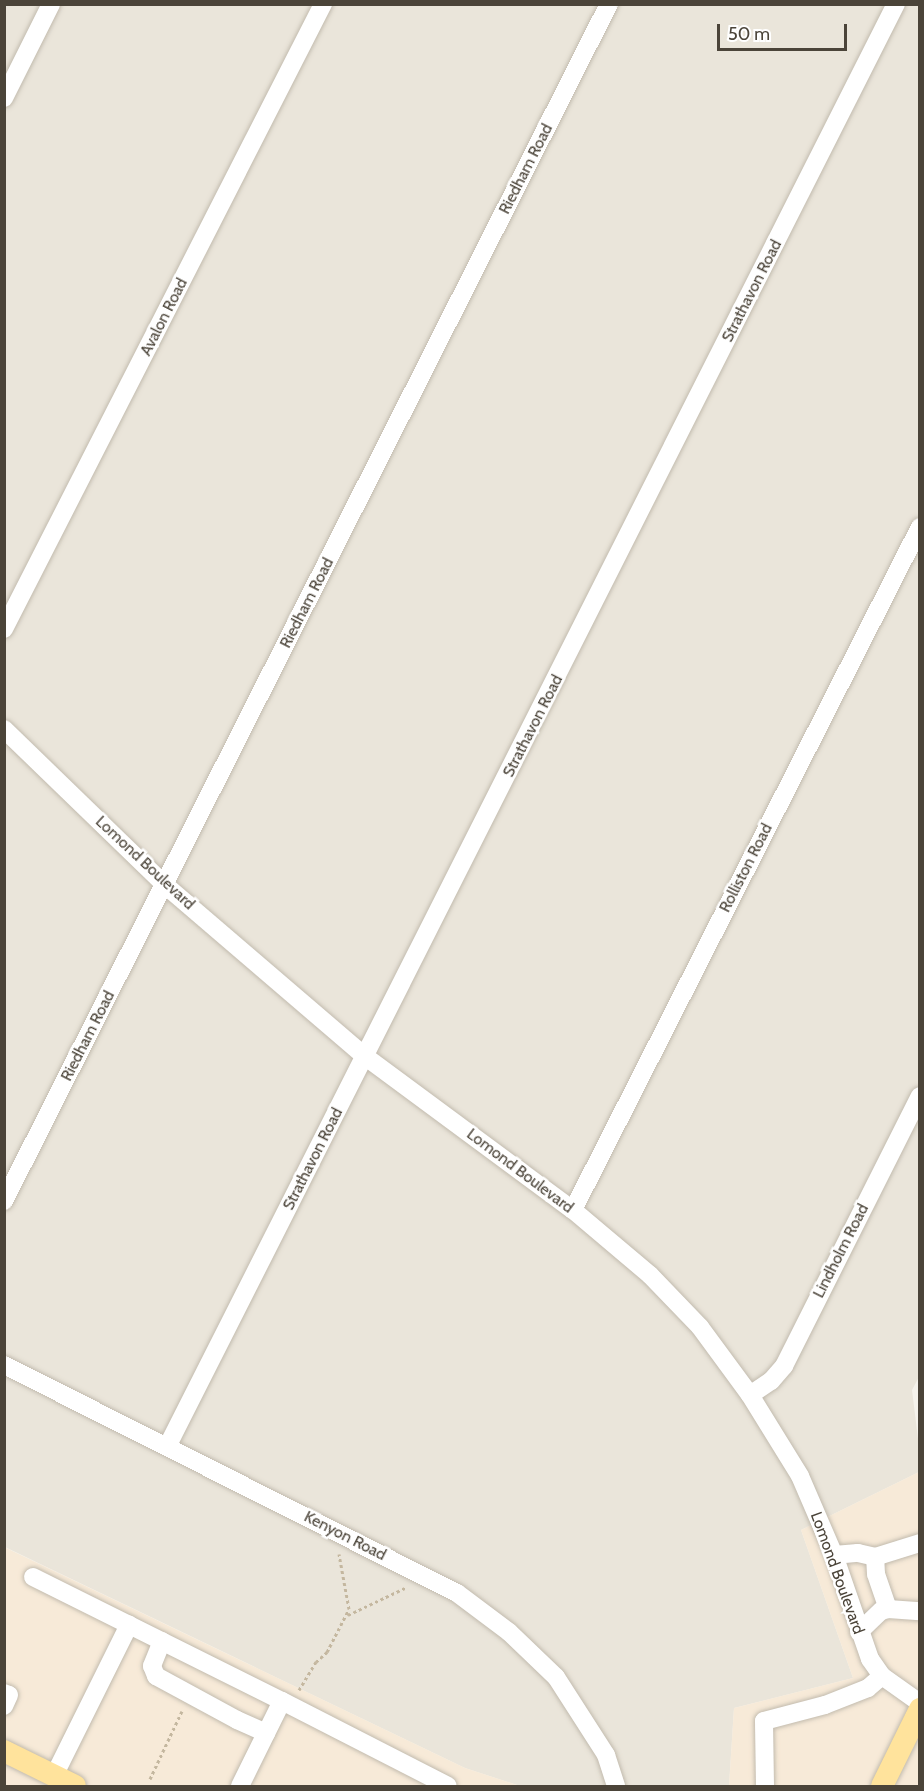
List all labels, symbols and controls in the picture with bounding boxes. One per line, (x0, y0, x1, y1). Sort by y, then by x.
scale bar (720, 12, 850, 50)
text: 50 m (728, 23, 770, 45)
street label: Riedham Road (495, 121, 557, 217)
street label: Strathavon Road (718, 237, 786, 345)
street label: Avalon Road (136, 275, 192, 359)
street label: Riedham Road (276, 555, 338, 651)
street label: Strathavon Road (499, 672, 567, 780)
street label: Lomond Boulevard (91, 812, 199, 914)
street label: Rolliston Road (715, 820, 777, 916)
street label: Riedham Road (57, 988, 119, 1084)
street label: Strathavon Road (279, 1105, 347, 1213)
street label: Lomond Boulevard (463, 1125, 577, 1217)
street label: Lindholm Road (809, 1201, 873, 1301)
street label: Kenyon Road (301, 1507, 389, 1565)
street label: Lomond Boulevard (806, 1509, 868, 1637)

